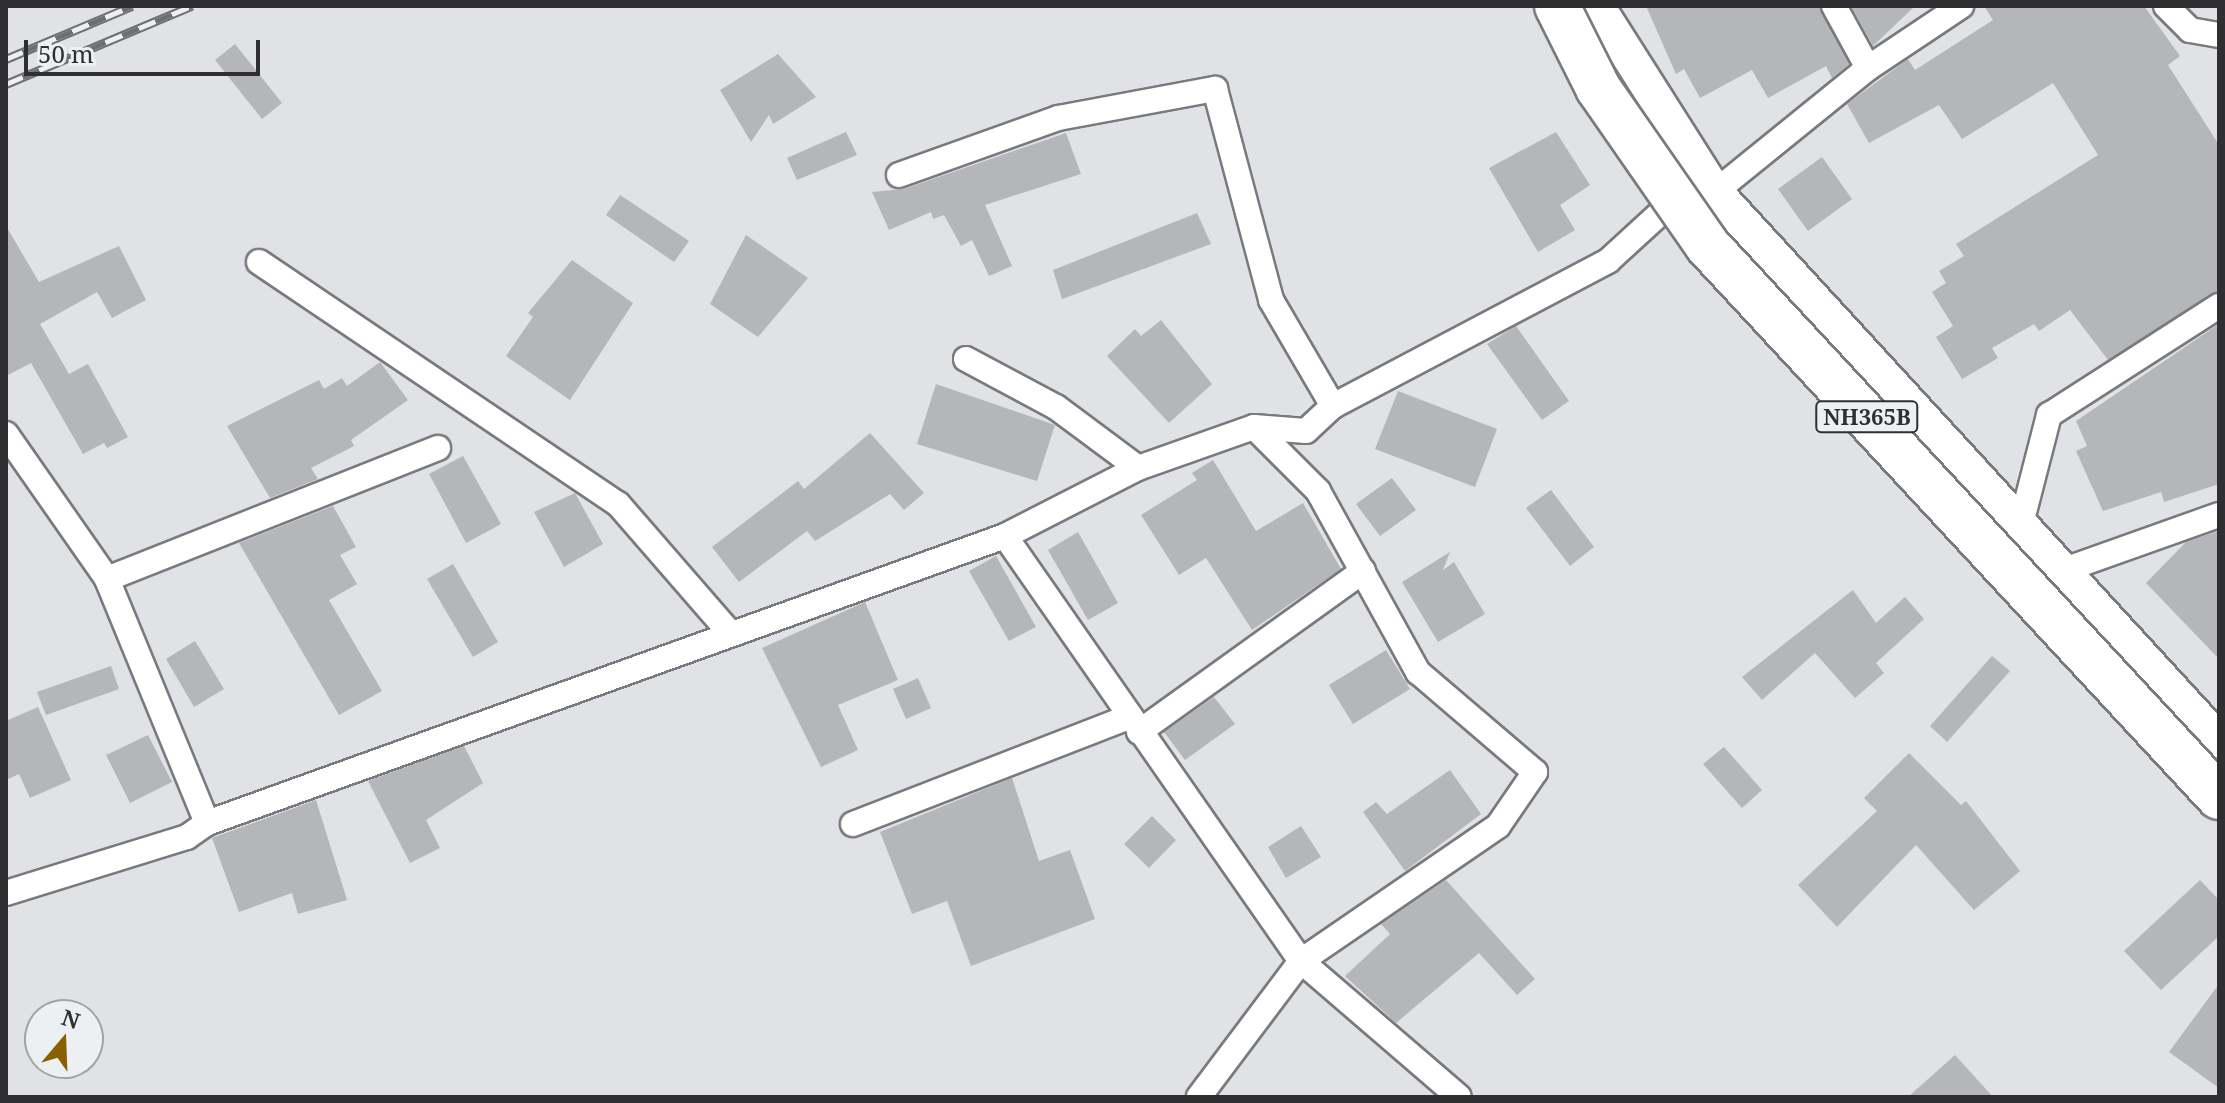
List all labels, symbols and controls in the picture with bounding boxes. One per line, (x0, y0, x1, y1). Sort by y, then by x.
scale bar (28, 24, 264, 74)
text: 50 m (38, 37, 94, 70)
road number: NH365B (1815, 399, 1919, 435)
north arrow (24, 999, 104, 1079)
text: N (58, 1001, 84, 1035)

